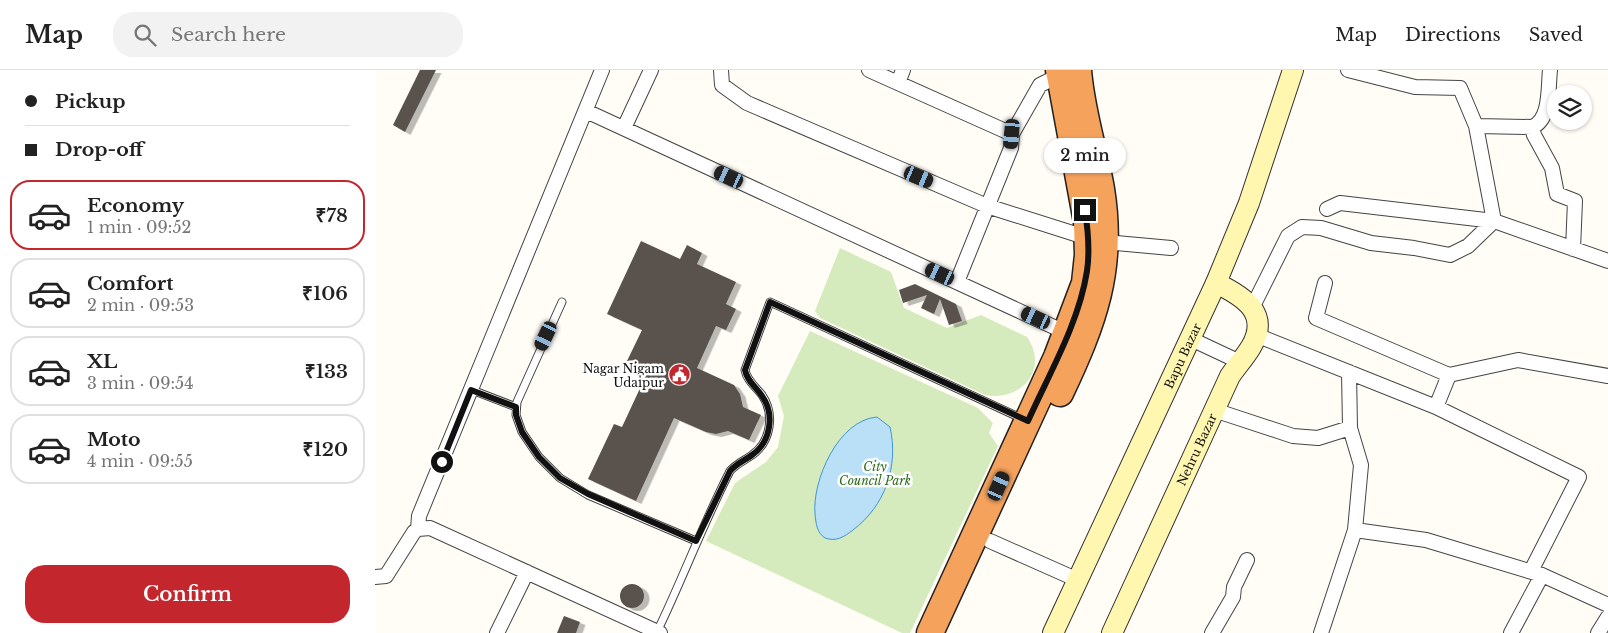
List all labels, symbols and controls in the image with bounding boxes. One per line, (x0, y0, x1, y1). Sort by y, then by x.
search box (113, 12, 463, 57)
text: Map (25, 20, 83, 49)
icon: search (131, 21, 159, 49)
text: Search here (171, 23, 286, 46)
text: Map (1335, 24, 1377, 46)
text: Directions (1405, 24, 1501, 46)
text: Saved (1529, 24, 1583, 46)
map controls (1547, 85, 1592, 130)
button: layers (1547, 85, 1592, 130)
text: Pickup (55, 90, 126, 113)
car (1003, 118, 1020, 150)
text: Drop-off (55, 138, 144, 161)
callout: 2 min (1044, 138, 1126, 172)
text: 2 min (1060, 145, 1110, 165)
car (712, 164, 745, 190)
car (902, 164, 935, 190)
icon: car (27, 193, 72, 238)
text: Economy (87, 194, 184, 217)
route end (1074, 199, 1096, 221)
text: ₹78 (316, 204, 348, 227)
text: 1 min · 09:52 (87, 217, 191, 237)
car (923, 261, 956, 287)
icon: car (27, 271, 72, 316)
text: Comfort (87, 272, 174, 295)
text: ₹106 (302, 282, 348, 305)
text: 2 min · 09:53 (87, 295, 194, 315)
car (1019, 305, 1052, 331)
car (532, 319, 559, 353)
street label: Bapu Bazar (1161, 320, 1204, 391)
icon: car (27, 349, 72, 394)
text: XL (87, 350, 117, 373)
text: ₹133 (305, 360, 348, 383)
place label: Nagar Nigam Udaipur (583, 361, 664, 390)
public building icon: Nagar Nigam Udaipur (668, 363, 692, 387)
text: 3 min · 09:54 (87, 373, 194, 393)
street label: Nehru Bazar (1173, 411, 1219, 488)
icon: car (27, 427, 72, 472)
text: Moto (87, 428, 141, 451)
text: ₹120 (303, 438, 348, 461)
text: 4 min · 09:55 (87, 451, 193, 471)
route start (431, 451, 453, 473)
park label: City Council Park (839, 459, 911, 488)
car (986, 469, 1011, 503)
button: Confirm (25, 565, 350, 623)

